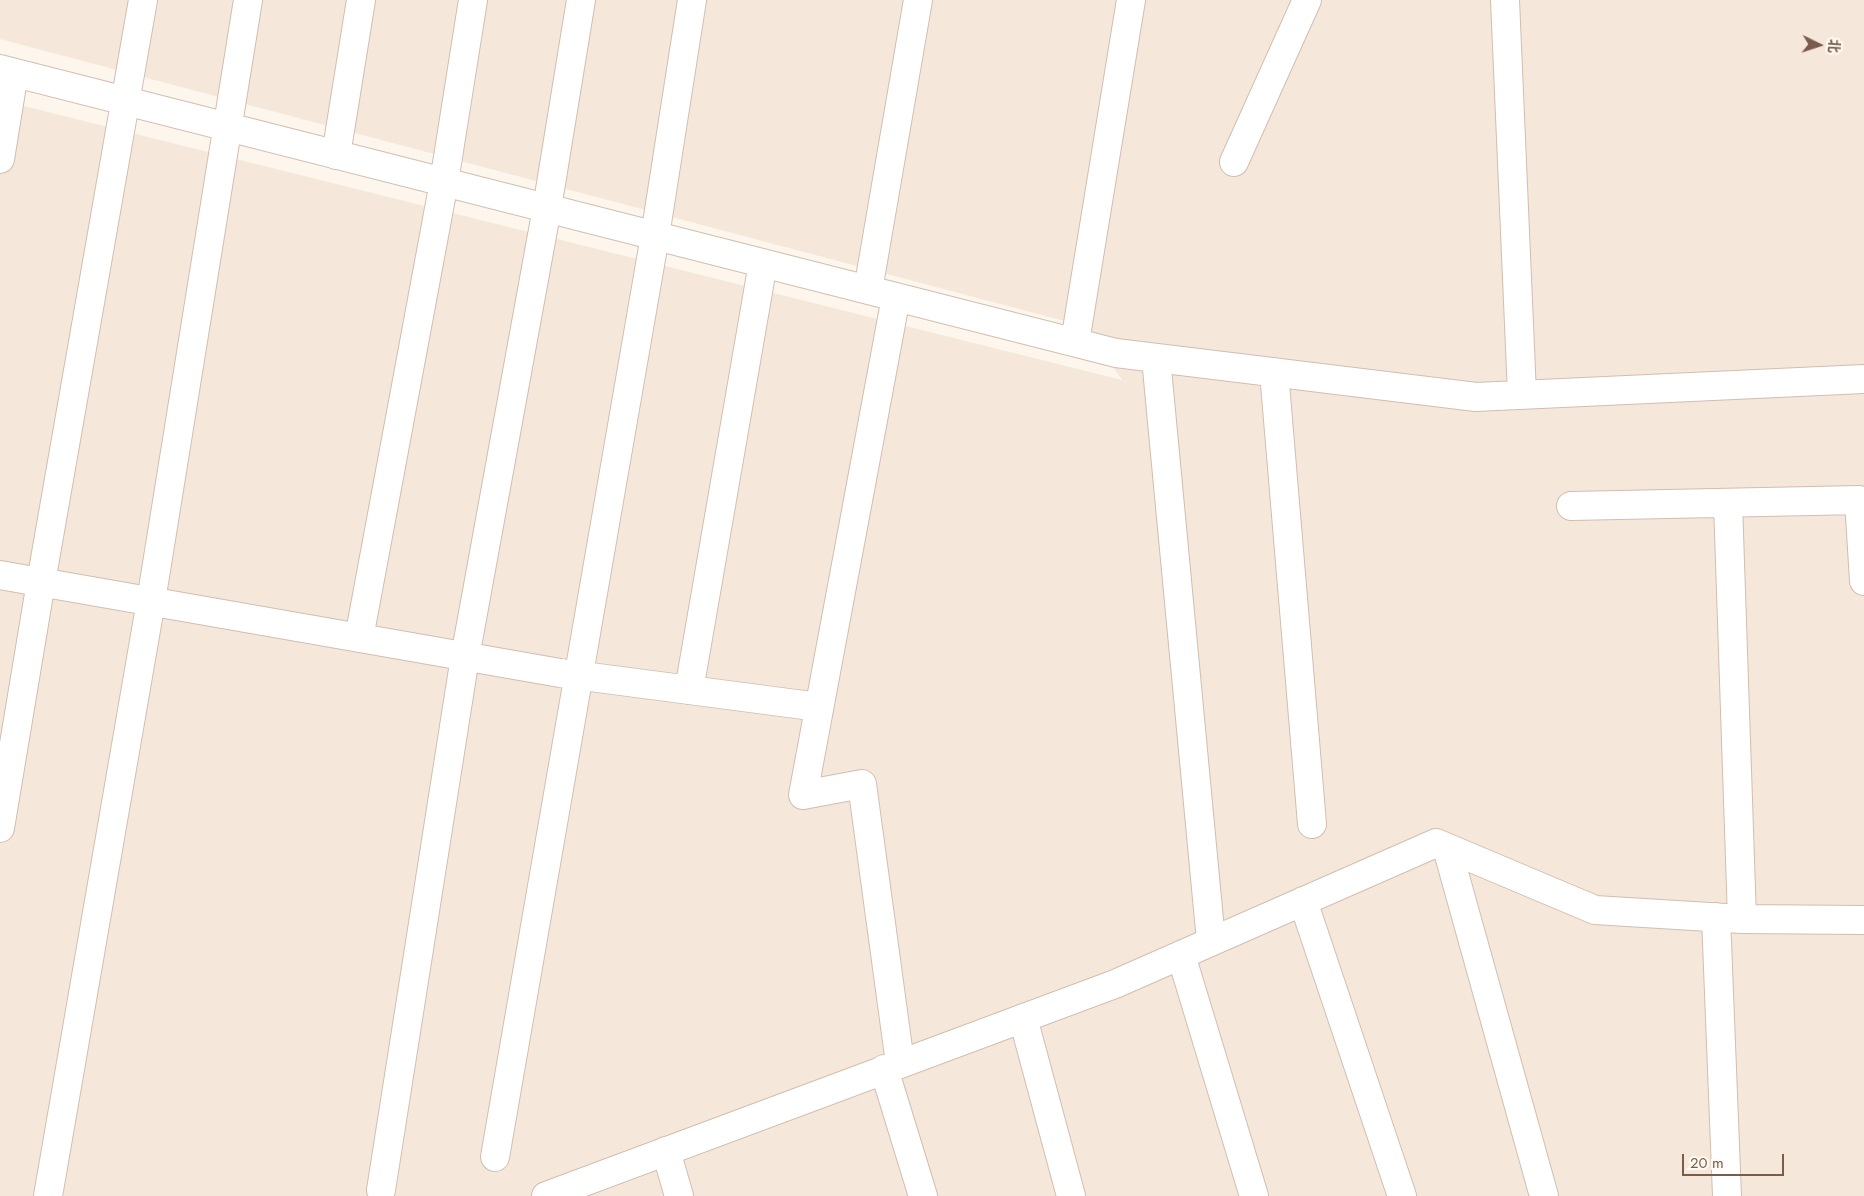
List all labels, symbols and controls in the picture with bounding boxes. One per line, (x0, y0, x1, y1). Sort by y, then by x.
north arrow (1794, 20, 1844, 70)
text: 北 (1823, 38, 1844, 54)
scale bar (1684, 1144, 1786, 1176)
text: 20 m (1690, 1152, 1724, 1174)

